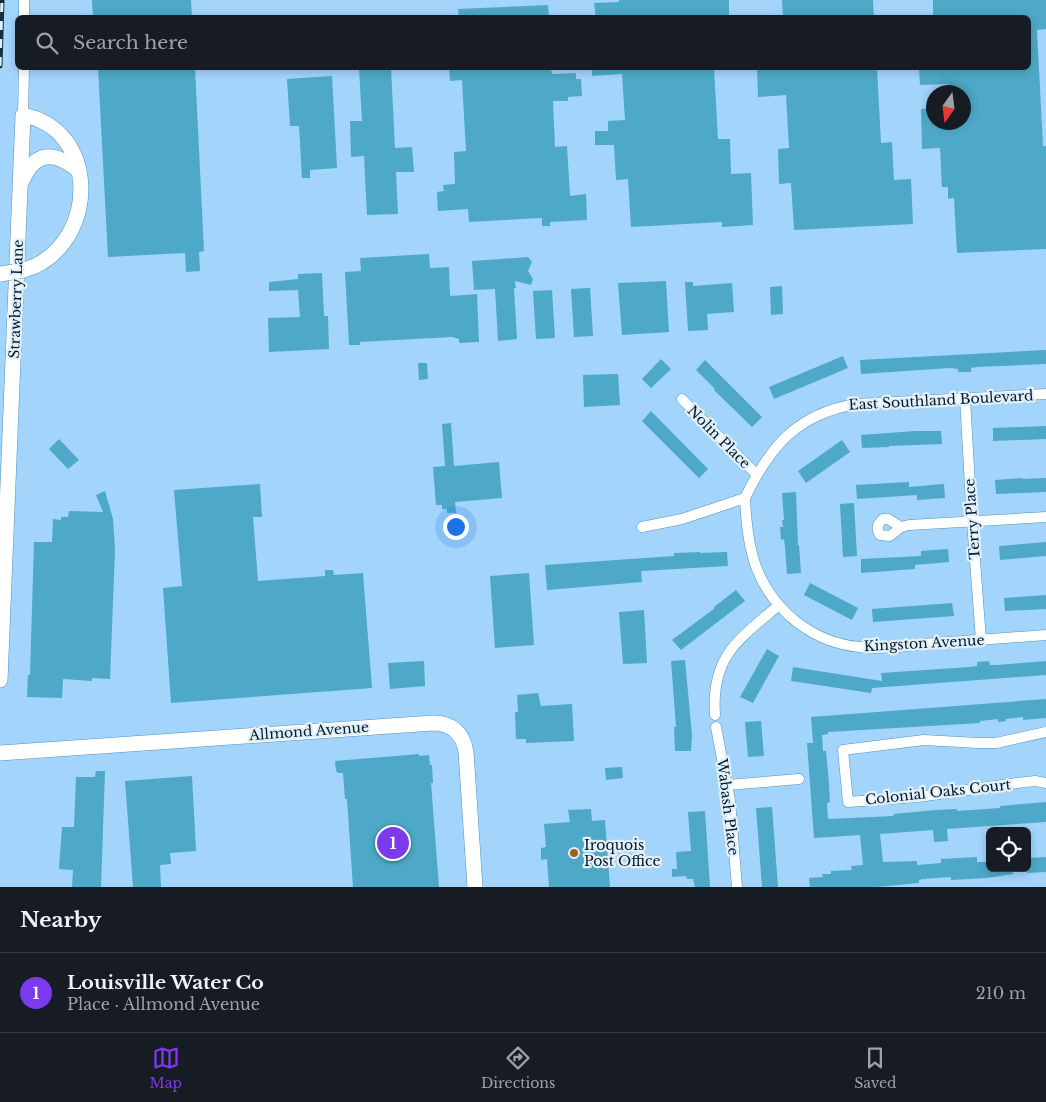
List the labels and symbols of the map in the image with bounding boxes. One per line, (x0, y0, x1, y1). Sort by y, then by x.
north arrow (926, 85, 971, 130)
street label: Strawberry Lane (5, 239, 27, 359)
street label: East Southland Boulevard (848, 386, 1035, 414)
street label: Nolin Place (684, 402, 754, 472)
street label: Terry Place (960, 478, 984, 560)
your location (443, 514, 469, 540)
street label: Kingston Avenue (863, 631, 985, 655)
street label: Allmond Avenue (248, 718, 369, 744)
street label: Wabash Place (713, 757, 743, 856)
street label: Colonial Oaks Court (864, 775, 1012, 809)
pin: 1 (377, 824, 409, 862)
place label: Iroquois Post Office (584, 836, 660, 870)
marker: Iroquois Post Office (568, 847, 580, 859)

